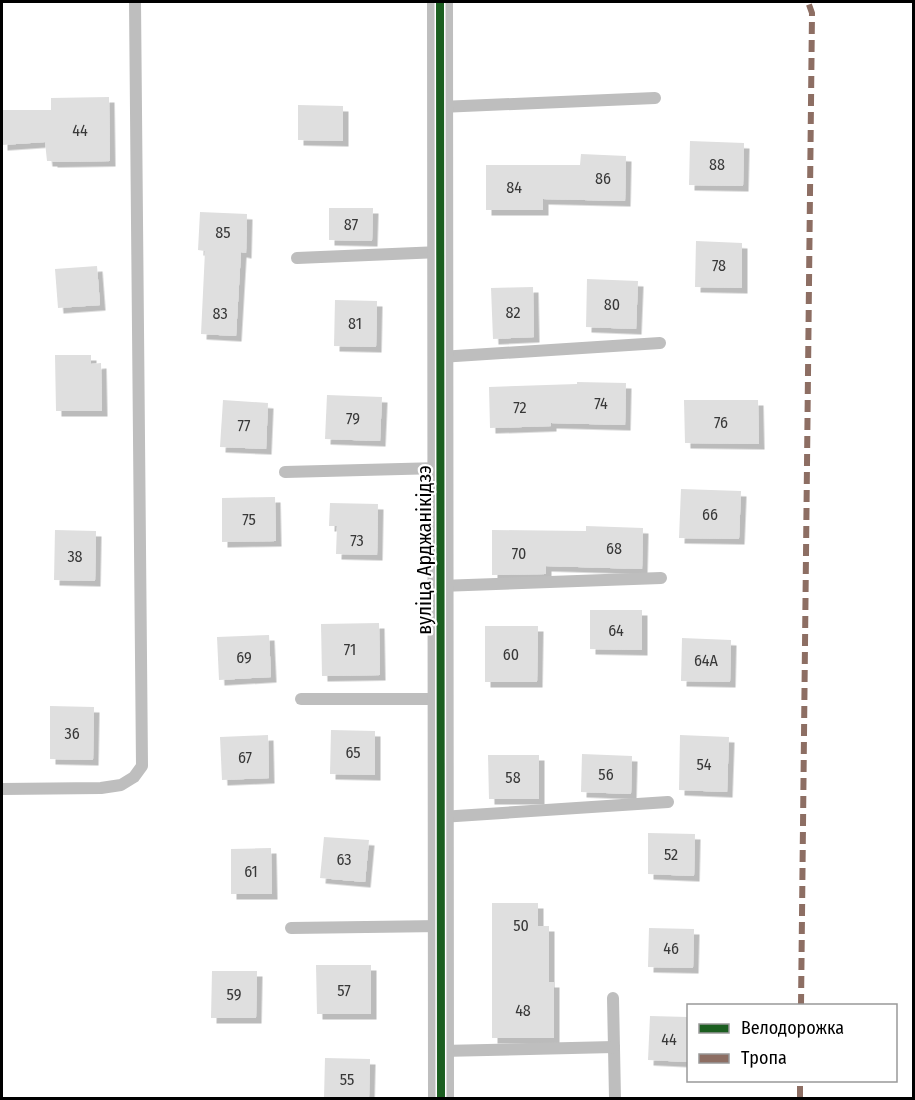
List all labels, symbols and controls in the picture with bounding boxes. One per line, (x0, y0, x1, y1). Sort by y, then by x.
house number: 44 (72, 121, 88, 140)
house number: 88 (709, 155, 725, 174)
house number: 86 (595, 169, 611, 188)
house number: 84 (506, 178, 522, 197)
house number: 87 (344, 215, 359, 234)
house number: 85 (215, 223, 231, 242)
house number: 78 (712, 256, 726, 275)
house number: 80 (604, 295, 620, 314)
house number: 82 (506, 303, 520, 322)
house number: 83 (212, 304, 228, 323)
house number: 81 (348, 314, 362, 333)
house number: 74 (594, 394, 608, 413)
house number: 72 (513, 398, 527, 417)
house number: 79 (346, 409, 360, 428)
house number: 76 (714, 413, 728, 432)
house number: 77 (237, 416, 251, 435)
street label: вуліца Арджанікідзэ (412, 465, 436, 635)
house number: 66 (702, 505, 718, 524)
house number: 75 (242, 510, 256, 529)
house number: 73 (350, 531, 364, 550)
house number: 68 (606, 539, 622, 558)
house number: 70 (512, 544, 526, 563)
house number: 38 (67, 547, 83, 566)
house number: 64 (608, 621, 624, 640)
house number: 71 (344, 640, 356, 659)
house number: 60 (503, 645, 519, 664)
house number: 69 (236, 648, 252, 667)
house number: 64А (694, 651, 719, 670)
house number: 36 (64, 724, 80, 743)
house number: 65 (345, 743, 361, 762)
house number: 67 (238, 748, 253, 767)
house number: 54 (696, 755, 712, 774)
house number: 56 (598, 765, 614, 784)
house number: 58 (505, 768, 521, 787)
house number: 52 (664, 845, 678, 864)
house number: 63 (336, 850, 352, 869)
house number: 61 (244, 862, 258, 881)
house number: 50 (513, 916, 529, 935)
house number: 46 (663, 939, 679, 958)
house number: 57 (337, 981, 351, 1000)
house number: 59 (227, 985, 242, 1004)
house number: 48 (515, 1001, 531, 1020)
legend (687, 1004, 897, 1082)
text: Велодорожка (741, 1017, 844, 1039)
house number: 44 (661, 1030, 677, 1049)
text: Тропа (741, 1047, 787, 1069)
house number: 55 (340, 1070, 354, 1089)

